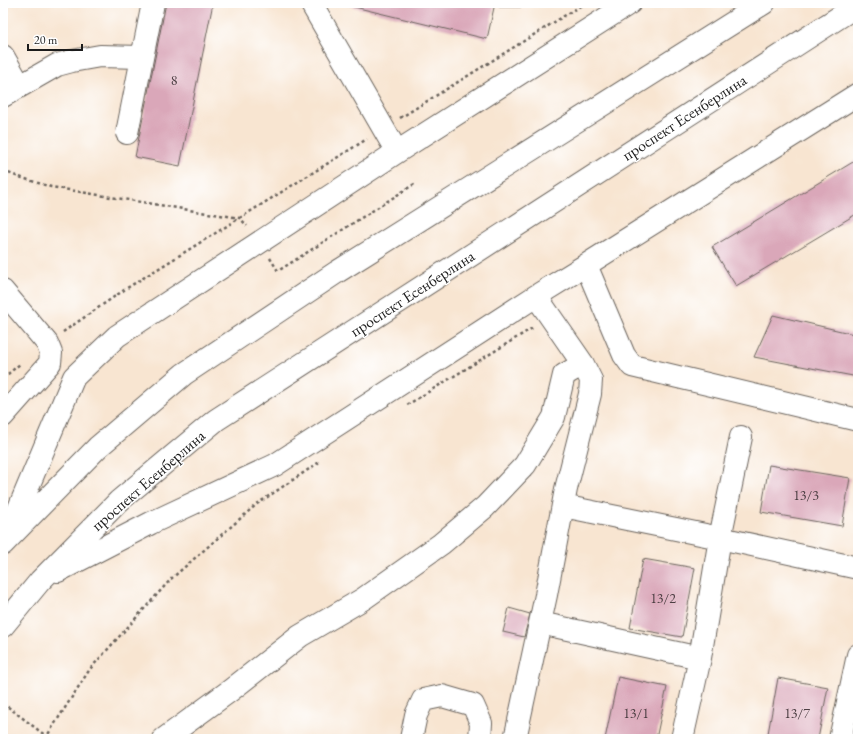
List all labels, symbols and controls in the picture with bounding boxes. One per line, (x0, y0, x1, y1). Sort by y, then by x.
scale bar (28, 26, 82, 52)
text: 20 m (34, 32, 58, 48)
street label: проспект Есенберлина (618, 69, 751, 165)
house number: 8 (171, 71, 178, 89)
street label: проспект Есенберлина (346, 245, 479, 341)
street label: проспект Есенберлина (87, 425, 210, 536)
house number: 13/3 (793, 486, 819, 504)
house number: 13/2 (650, 589, 676, 607)
house number: 13/1 (623, 704, 649, 722)
house number: 13/7 (784, 704, 810, 722)

